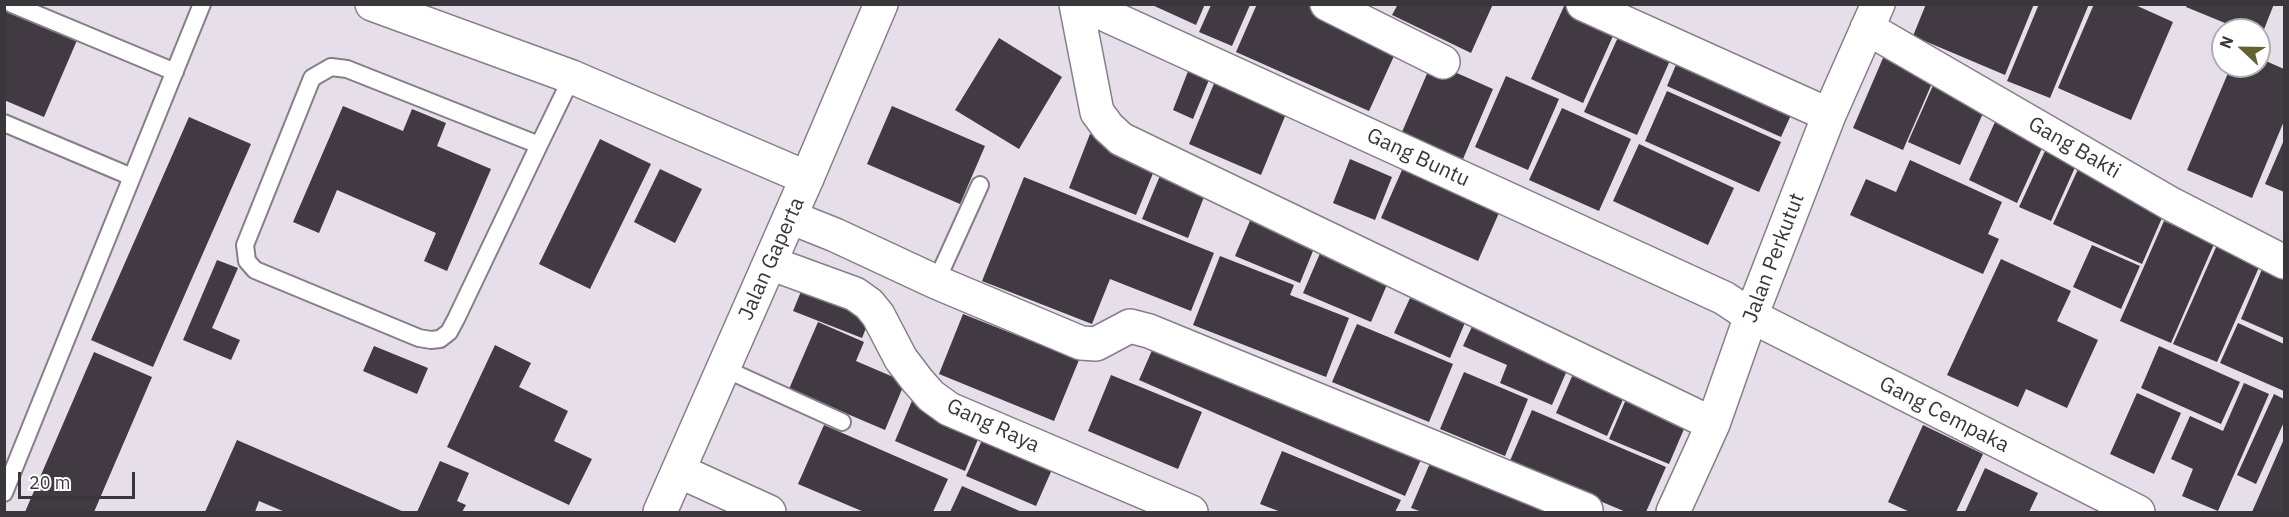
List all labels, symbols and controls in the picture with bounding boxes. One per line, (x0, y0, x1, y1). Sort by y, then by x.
north arrow (2211, 18, 2271, 78)
text: N (2215, 33, 2238, 51)
street label: Gang Bakti (2023, 112, 2125, 184)
street label: Gang Buntu (1363, 123, 1473, 193)
street label: Jalan Perkutut (1738, 190, 1810, 326)
street label: Jalan Gaperta (734, 194, 810, 324)
street label: Gang Cempaka (1875, 371, 2013, 459)
street label: Gang Raya (943, 394, 1043, 458)
scale bar (21, 460, 138, 498)
text: 20 m (29, 471, 71, 494)

